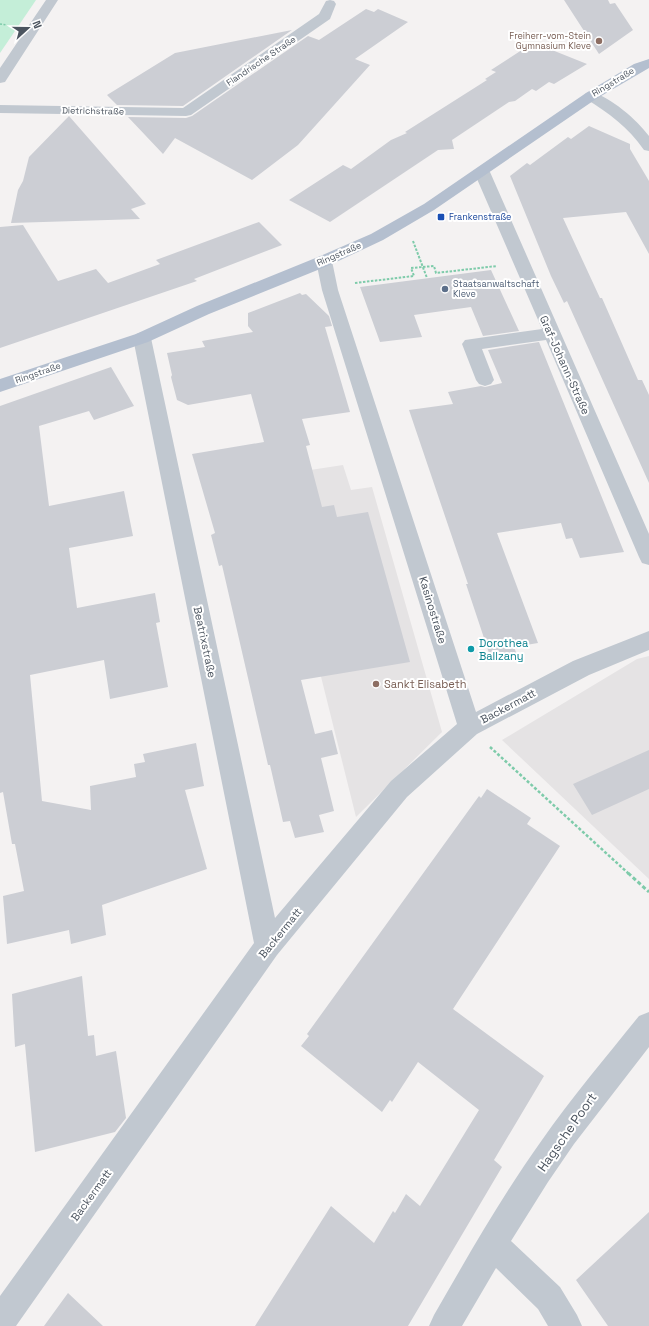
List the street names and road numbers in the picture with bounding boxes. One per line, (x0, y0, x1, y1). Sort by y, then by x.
street label: Flandrische Straße (224, 33, 298, 89)
street label: Ringstraße (590, 65, 636, 99)
street label: Dietrichstraße (62, 104, 124, 118)
street label: Ringstraße (315, 239, 363, 269)
street label: Graf-Johann-Straße (537, 313, 593, 417)
street label: Ringstraße (14, 360, 62, 386)
street label: Kasinostraße (416, 575, 450, 645)
street label: Beatrixstraße (191, 605, 219, 679)
street label: Backermatt (478, 685, 538, 726)
street label: Backermatt (255, 905, 305, 961)
street label: Hagsche Poort (534, 1089, 600, 1175)
street label: Backermatt (67, 1166, 115, 1224)

